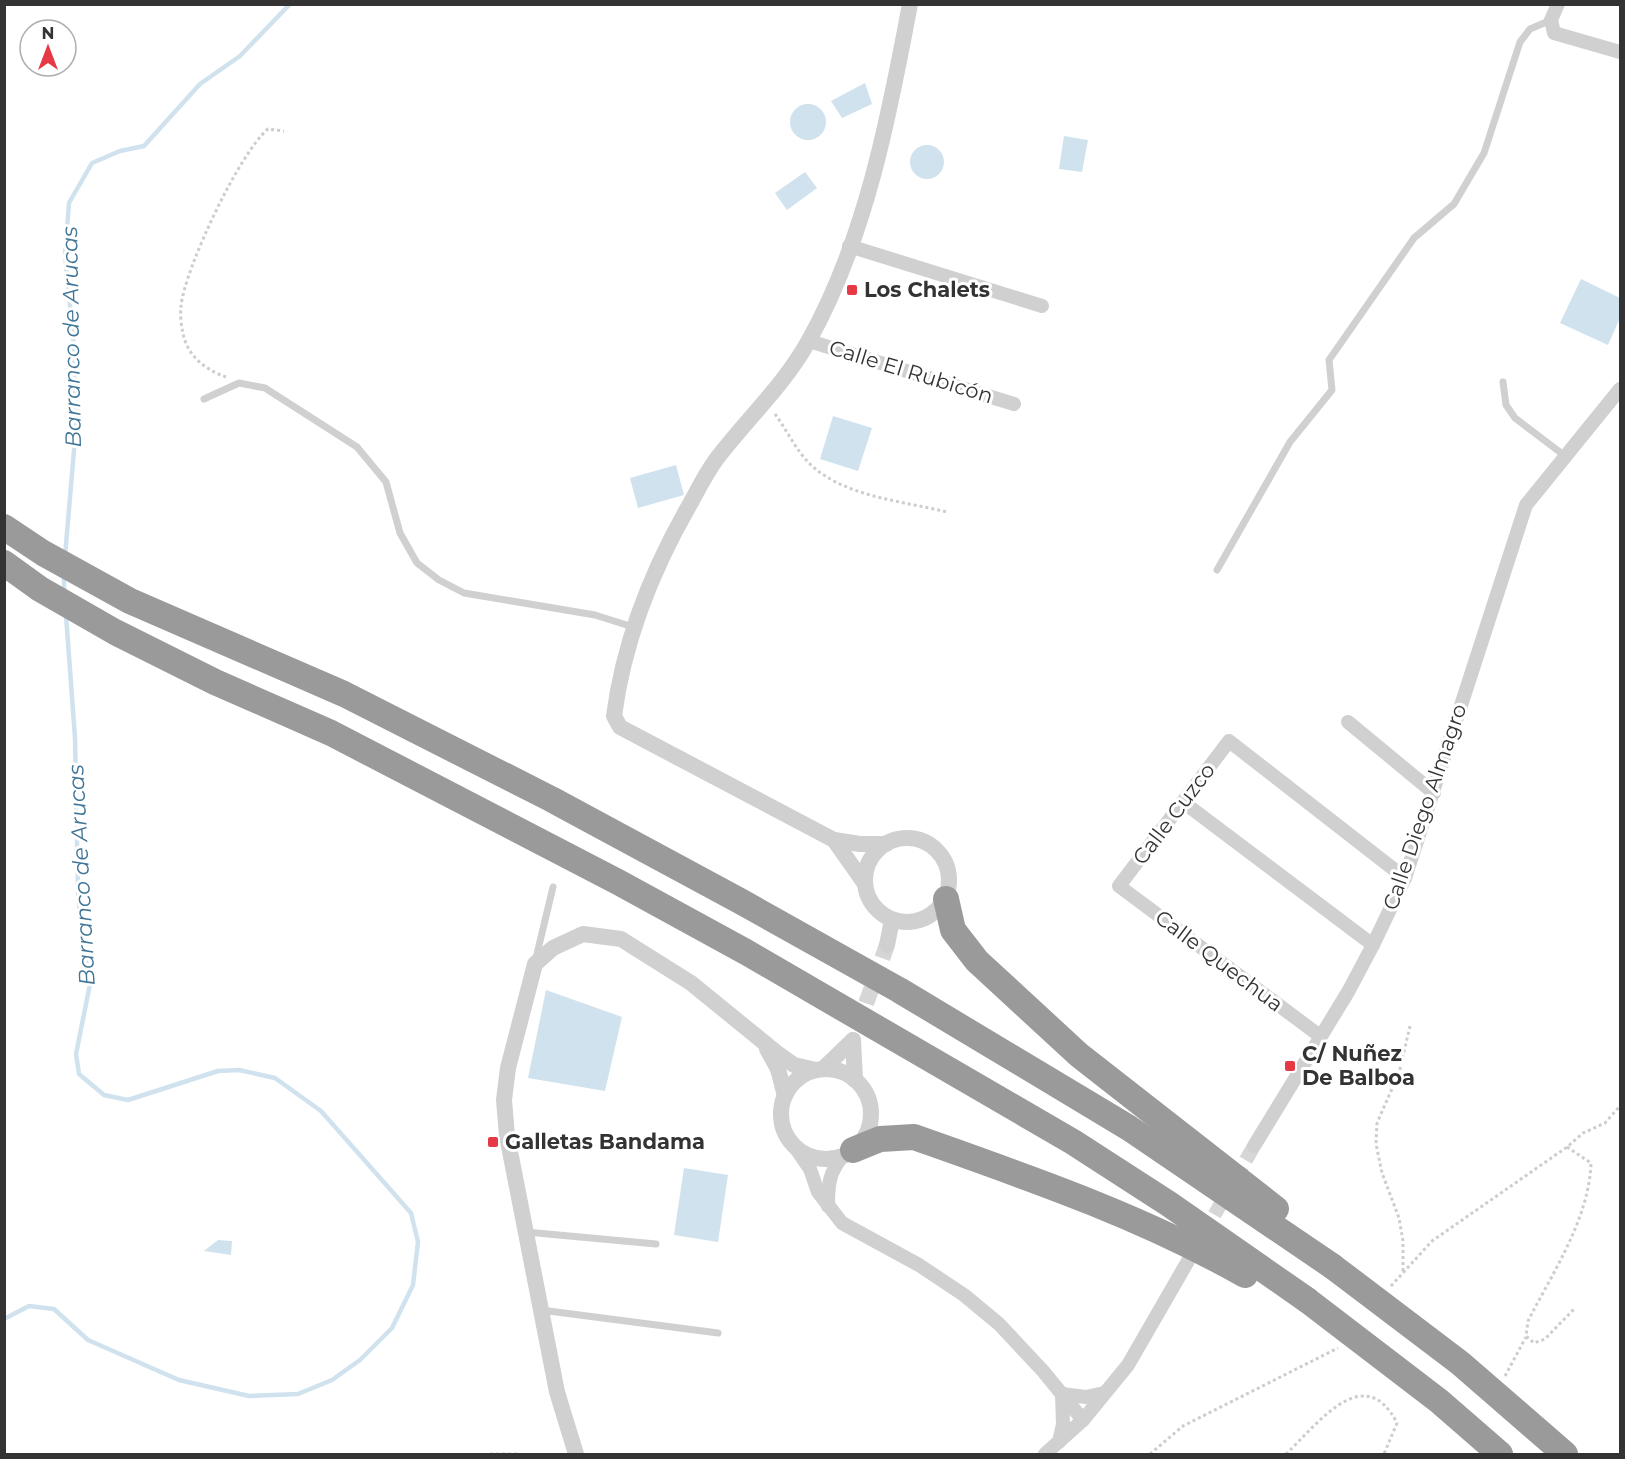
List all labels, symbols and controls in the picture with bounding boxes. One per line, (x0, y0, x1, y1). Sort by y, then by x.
north arrow (18, 18, 78, 78)
text: N (42, 24, 54, 43)
water label: Barranco de Arucas (56, 226, 87, 448)
place label: Los Chalets (864, 277, 990, 302)
marker: Los Chalets (845, 283, 859, 297)
street label: Calle El Rubicón (826, 335, 996, 408)
street label: Calle Diego Almagro (1377, 700, 1472, 913)
street label: Calle Cuzco (1127, 758, 1220, 869)
water label: Barranco de Arucas (62, 763, 101, 986)
street label: Calle Quechua (1151, 904, 1288, 1017)
place label: C/ Nuñez De Balboa (1302, 1041, 1415, 1090)
marker: C/ Nuñez De Balboa (1283, 1059, 1297, 1073)
place label: Galletas Bandama (505, 1129, 705, 1154)
marker: Galletas Bandama (486, 1135, 500, 1149)

